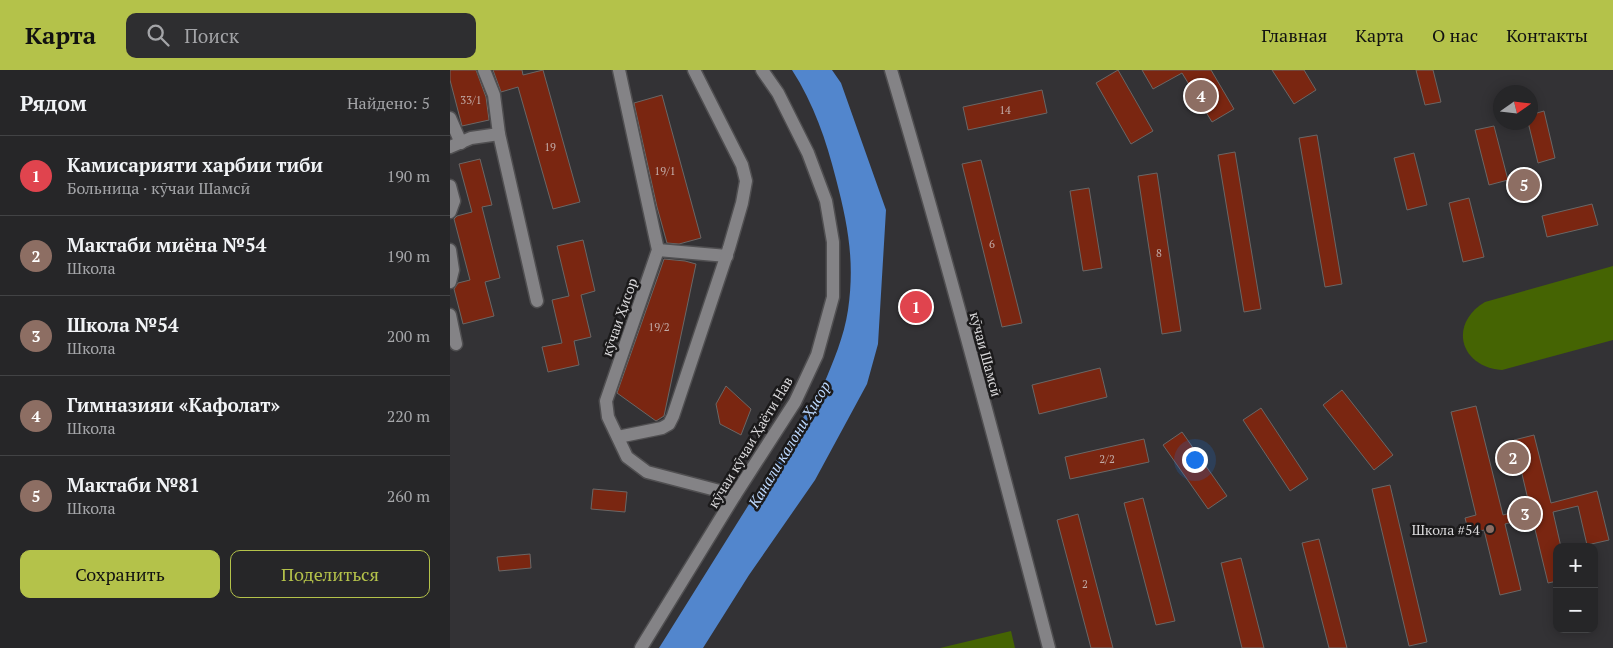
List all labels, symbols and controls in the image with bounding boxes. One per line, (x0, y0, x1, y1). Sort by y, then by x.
search box (126, 13, 476, 58)
text: Карта (25, 19, 96, 51)
icon: search (144, 21, 172, 49)
text: Поиск (184, 23, 239, 48)
text: Главная (1261, 23, 1327, 47)
text: Карта (1355, 23, 1404, 47)
text: О нас (1432, 23, 1478, 47)
text: Контакты (1506, 23, 1588, 47)
pin: 4 (1185, 77, 1217, 115)
north arrow (1493, 85, 1538, 130)
text: Рядом (20, 89, 87, 117)
text: Найдено: 5 (347, 92, 430, 114)
house number: 33/1 (460, 93, 482, 107)
house number: 14 (999, 103, 1011, 117)
house number: 19 (544, 140, 556, 154)
text: Камисарияти харбии тиби (67, 152, 323, 177)
house number: 19/1 (654, 164, 676, 178)
text: 1 (31, 165, 41, 187)
text: 190 m (387, 165, 430, 187)
pin: 5 (1508, 166, 1540, 204)
text: Больница · кӯчаи Шамсӣ (67, 177, 250, 199)
text: Мактаби миёна №54 (67, 232, 266, 257)
house number: 6 (989, 237, 995, 251)
text: 2 (31, 245, 41, 267)
text: 190 m (387, 245, 430, 267)
house number: 8 (1156, 246, 1162, 260)
text: Школа (67, 257, 116, 279)
street label: кӯчаи Ҳисор (597, 275, 641, 359)
pin: 1 (900, 288, 932, 326)
street label: кӯчаи Шамсӣ (966, 310, 1007, 399)
text: Школа №54 (67, 312, 179, 337)
house number: 19/2 (648, 320, 670, 334)
text: 3 (31, 325, 41, 347)
text: 200 m (387, 325, 430, 347)
text: Школа (67, 337, 116, 359)
street label: кӯчаи кӯчаи Ҳаёти Нав (703, 373, 797, 511)
water label: Канали калони Ҳисор (743, 377, 835, 512)
text: Гимназияи «Кафолат» (67, 392, 280, 417)
text: 4 (31, 405, 41, 427)
text: 220 m (387, 405, 430, 427)
text: Школа (67, 417, 116, 439)
pin: 2 (1497, 439, 1529, 477)
your location (1182, 447, 1208, 473)
house number: 2/2 (1099, 452, 1115, 466)
text: Мактаби №81 (67, 472, 200, 497)
text: 5 (31, 485, 41, 507)
text: 260 m (387, 485, 430, 507)
pin: 3 (1509, 495, 1541, 533)
text: Школа (67, 497, 116, 519)
place label: Школа #54 (1412, 520, 1481, 539)
marker: Школа #54 (1484, 523, 1496, 535)
map controls (1553, 543, 1598, 633)
button: + (1553, 543, 1598, 588)
button: Сохранить (20, 550, 220, 598)
button: Поделиться (230, 550, 430, 598)
house number: 2 (1082, 577, 1088, 591)
button: − (1553, 588, 1598, 633)

